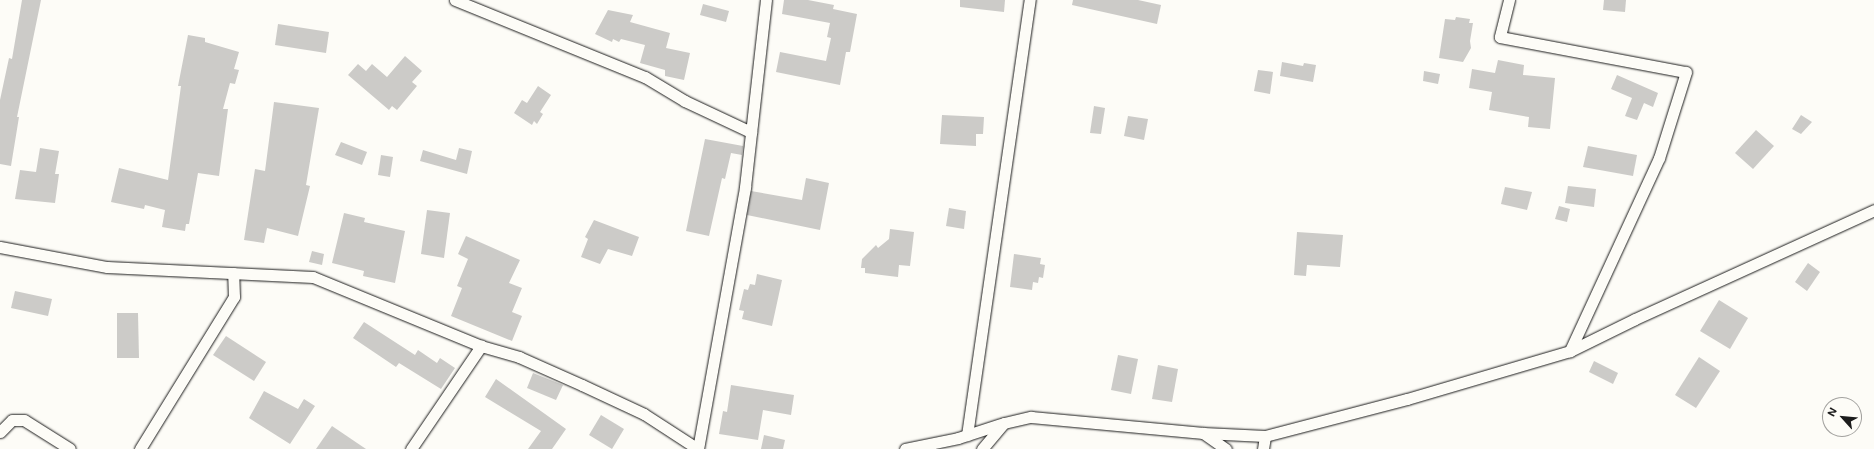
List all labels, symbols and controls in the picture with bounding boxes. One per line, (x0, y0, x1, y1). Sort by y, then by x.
north arrow (1822, 397, 1862, 437)
text: N (1823, 405, 1840, 419)

